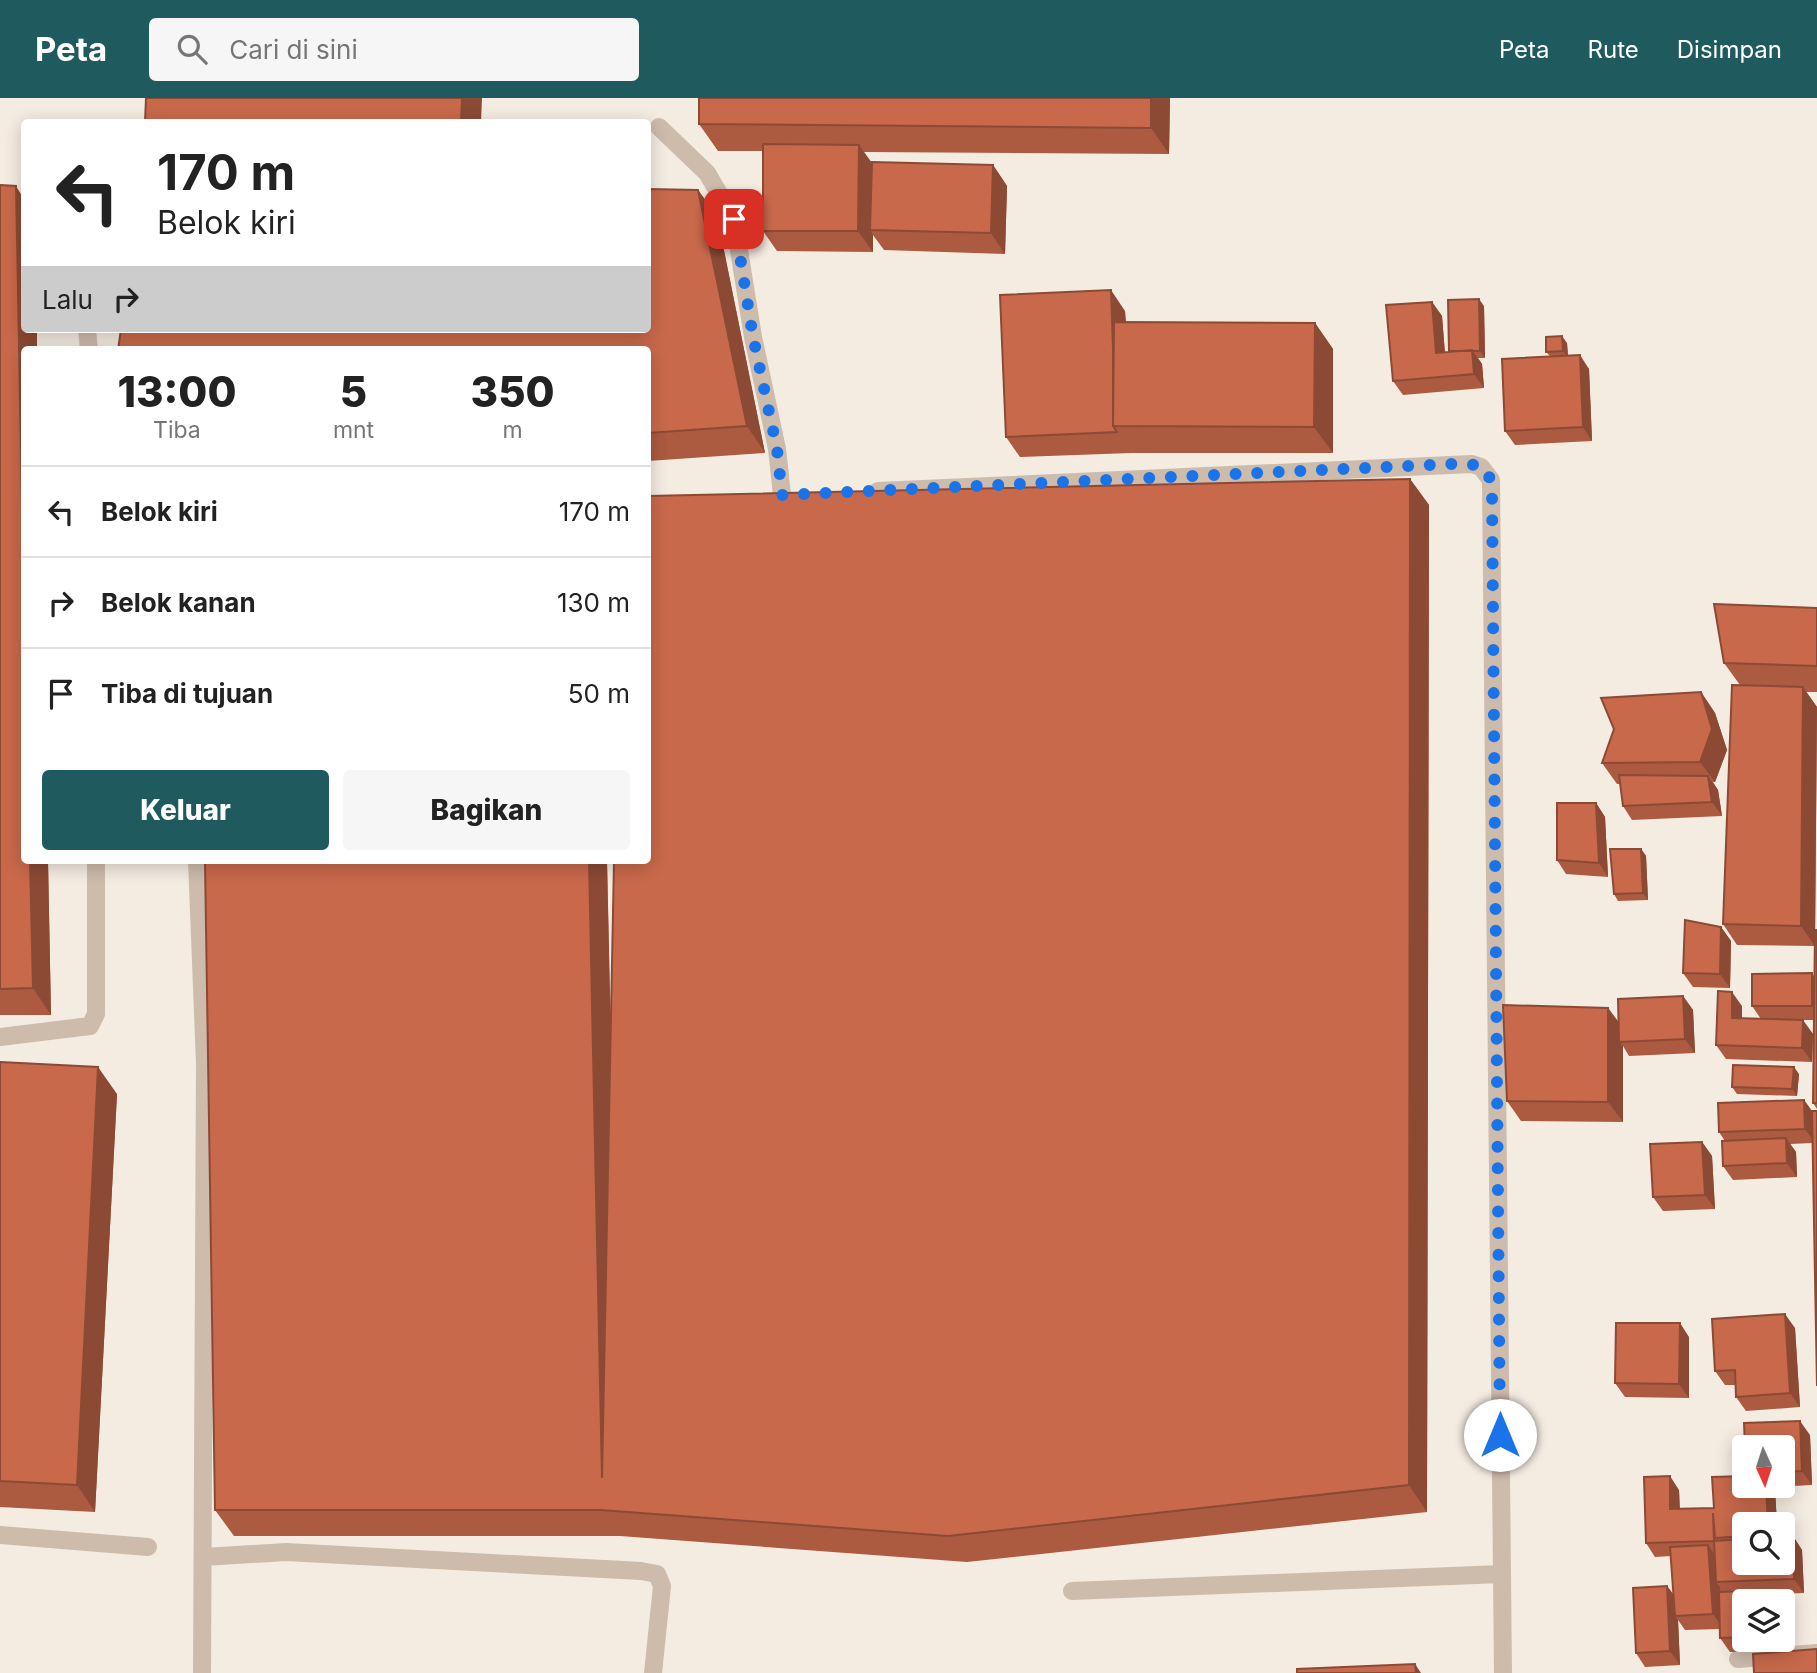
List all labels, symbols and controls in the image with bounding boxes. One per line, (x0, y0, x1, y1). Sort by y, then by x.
search box (149, 18, 639, 81)
text: Peta (35, 29, 107, 69)
icon: search (173, 30, 211, 68)
text: Cari di sini (229, 34, 358, 65)
text: Peta (1499, 35, 1550, 64)
text: Rute (1588, 35, 1639, 64)
text: Disimpan (1677, 35, 1782, 64)
text: 170 m (157, 143, 295, 202)
icon: left (42, 147, 133, 238)
pin (704, 189, 764, 249)
icon: arrive (715, 200, 753, 238)
text: Belok kiri (157, 203, 296, 242)
icon: right (107, 280, 145, 318)
text: Lalu (42, 284, 93, 315)
text: 13:00 (117, 366, 236, 417)
text: 5 (340, 366, 367, 417)
text: 350 (471, 366, 555, 417)
text: Tiba (153, 416, 201, 444)
text: mnt (333, 416, 374, 444)
text: m (502, 416, 523, 444)
icon: left (42, 493, 80, 531)
text: Belok kiri (101, 496, 218, 527)
text: 170 m (559, 496, 630, 527)
icon: right (42, 584, 80, 622)
text: Belok kanan (101, 587, 256, 618)
text: 130 m (557, 587, 630, 618)
icon: arrive (42, 675, 80, 713)
text: Tiba di tujuan (101, 678, 273, 709)
text: 50 m (568, 678, 630, 709)
button: Keluar (42, 770, 329, 850)
button: Bagikan (343, 770, 630, 850)
position arrow (1463, 1398, 1537, 1472)
north arrow (1732, 1435, 1796, 1498)
map controls (1732, 1435, 1795, 1652)
button: search (1732, 1512, 1795, 1575)
button: layers (1732, 1589, 1795, 1652)

